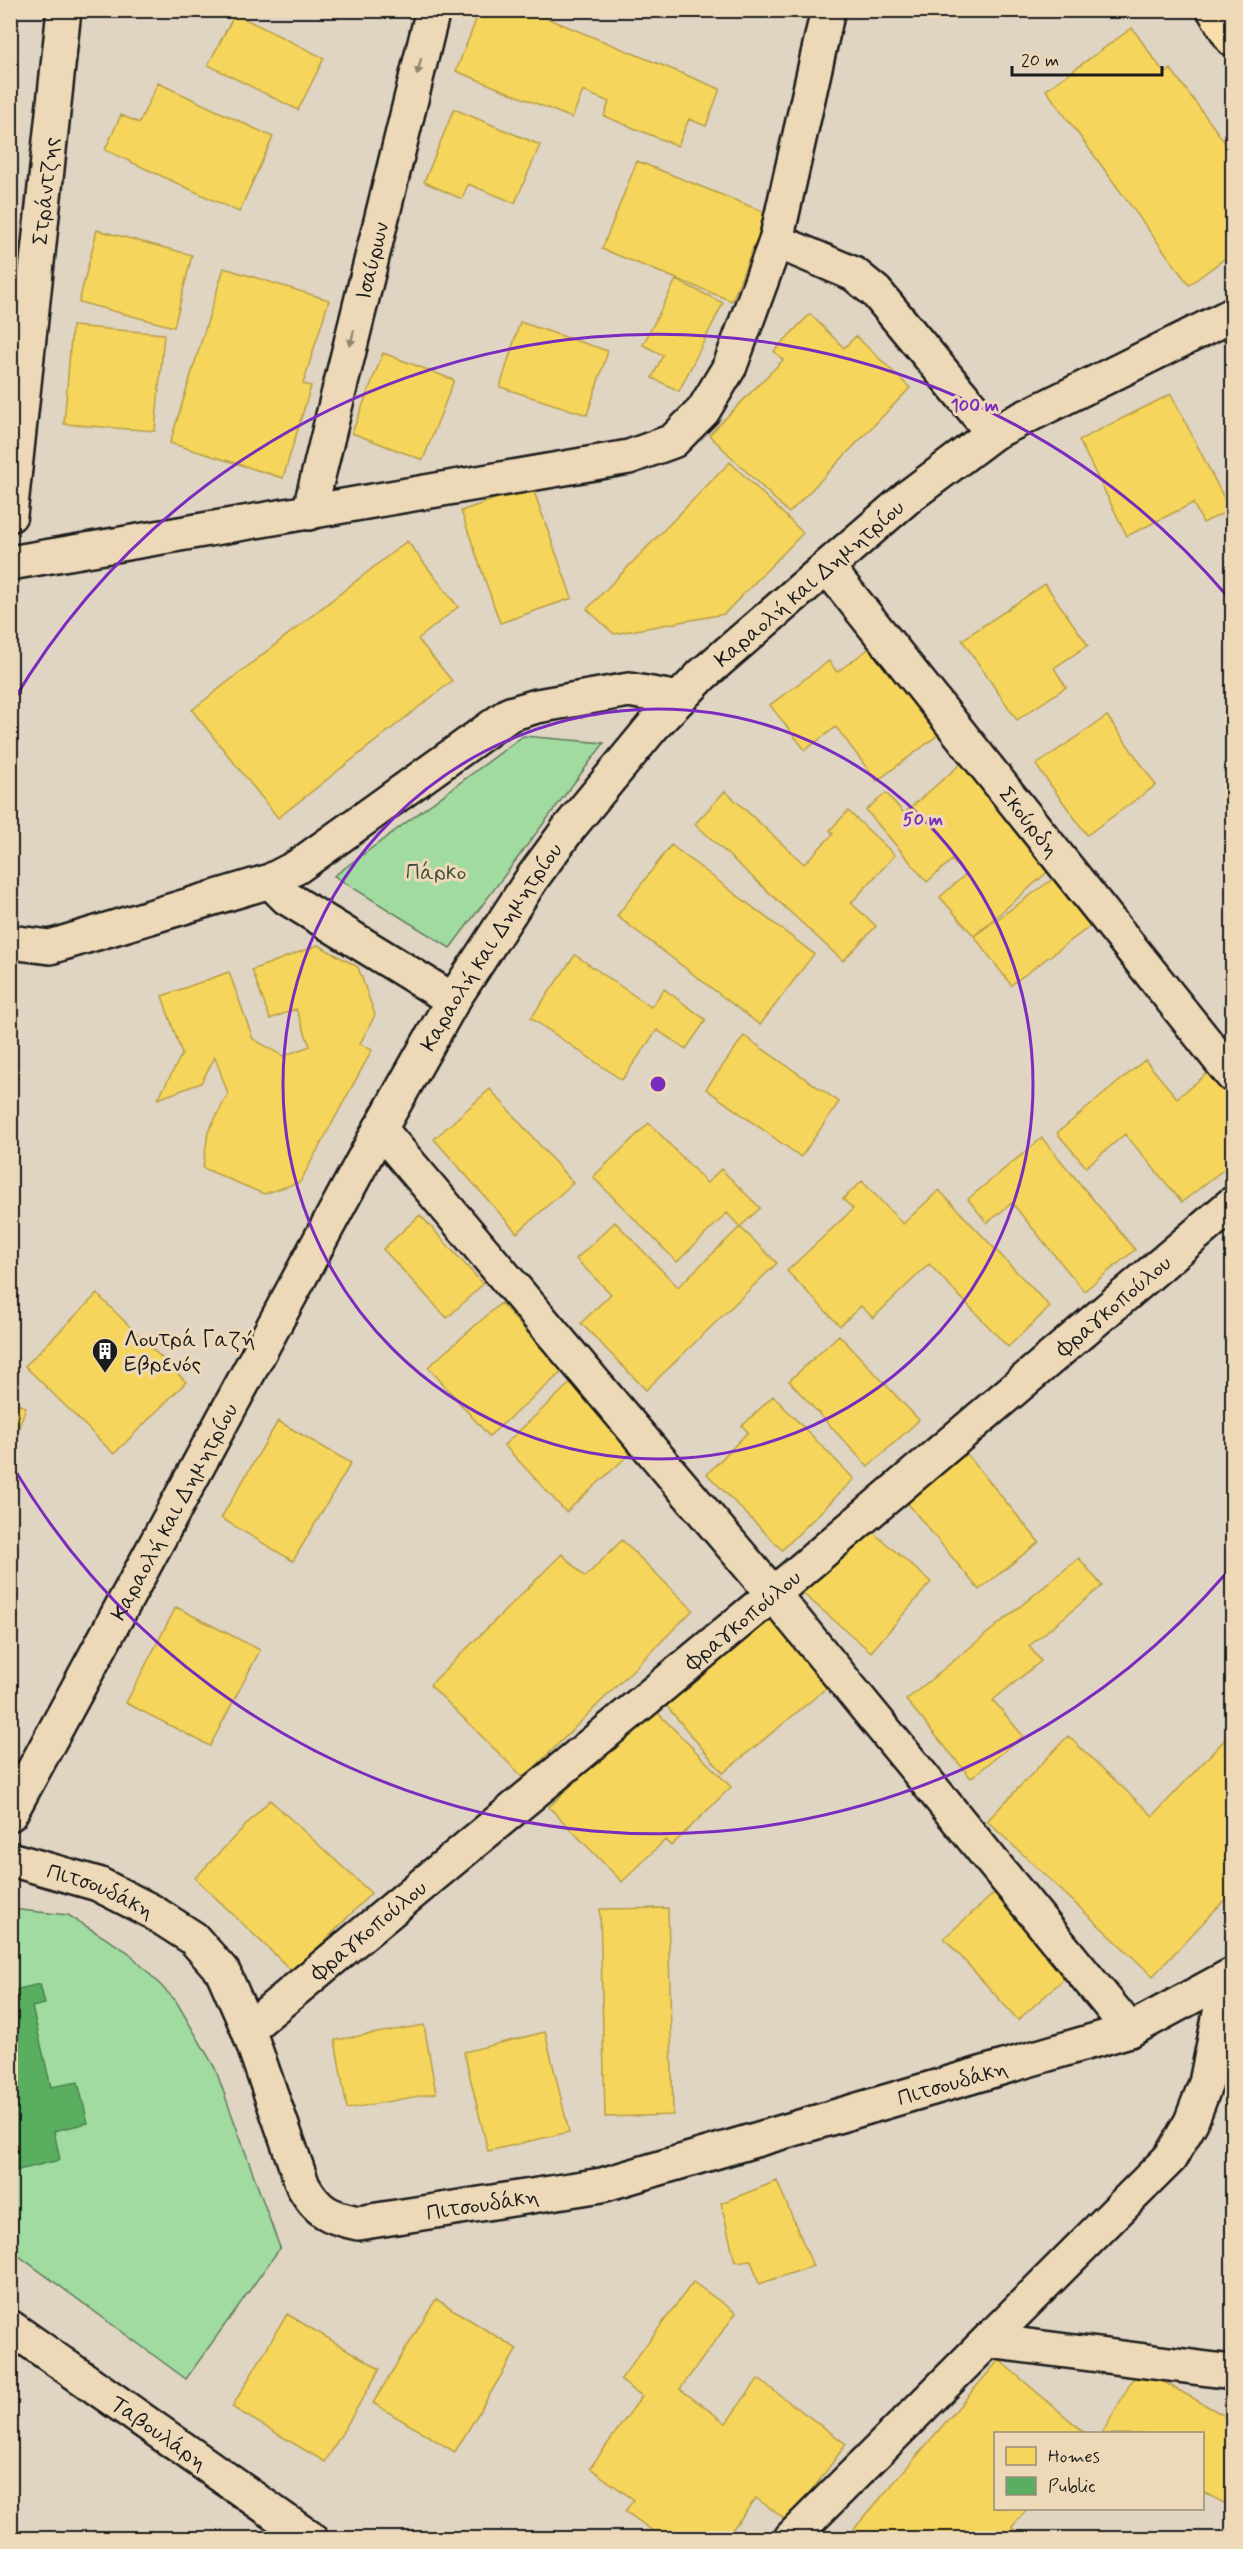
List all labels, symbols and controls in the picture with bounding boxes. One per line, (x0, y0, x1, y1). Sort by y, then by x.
scale bar (1012, 39, 1162, 77)
text: 20 m (1021, 49, 1059, 73)
one-way arrow (414, 58, 424, 76)
street label: Στράντζης (27, 136, 66, 247)
street label: Ισαύρων (350, 219, 396, 303)
one-way arrow (347, 329, 357, 347)
text: 100 m (951, 394, 999, 418)
street label: Καραολή και Δημητρίου (709, 494, 911, 674)
street label: Σκούρδη (992, 782, 1065, 864)
text: 50 m (903, 808, 943, 832)
street label: Καραολή και Δημητρίου (415, 838, 570, 1057)
park label: Πάρκο (406, 859, 466, 887)
centre of rings (648, 1074, 668, 1094)
street label: Φραγκοπούλου (1050, 1250, 1178, 1364)
place label: Λουτρά Γαζή Εβρενός (124, 1326, 255, 1379)
building icon: Λουτρά Γαζή Εβρενός (90, 1336, 120, 1374)
street label: Καραολή και Δημητρίου (105, 1399, 245, 1626)
street label: Φραγκοπούλου (679, 1564, 807, 1678)
street label: Πιτσουδάκη (43, 1858, 158, 1926)
street label: Φραγκοπούλου (305, 1875, 433, 1988)
street label: Πιτσουδάκη (894, 2055, 1011, 2114)
street label: Πιτσουδάκη (424, 2183, 541, 2228)
street label: Ταβουλάρη (105, 2390, 212, 2478)
legend (994, 2432, 1204, 2510)
text: Homes (1048, 2445, 1100, 2469)
text: Public (1048, 2475, 1096, 2499)

